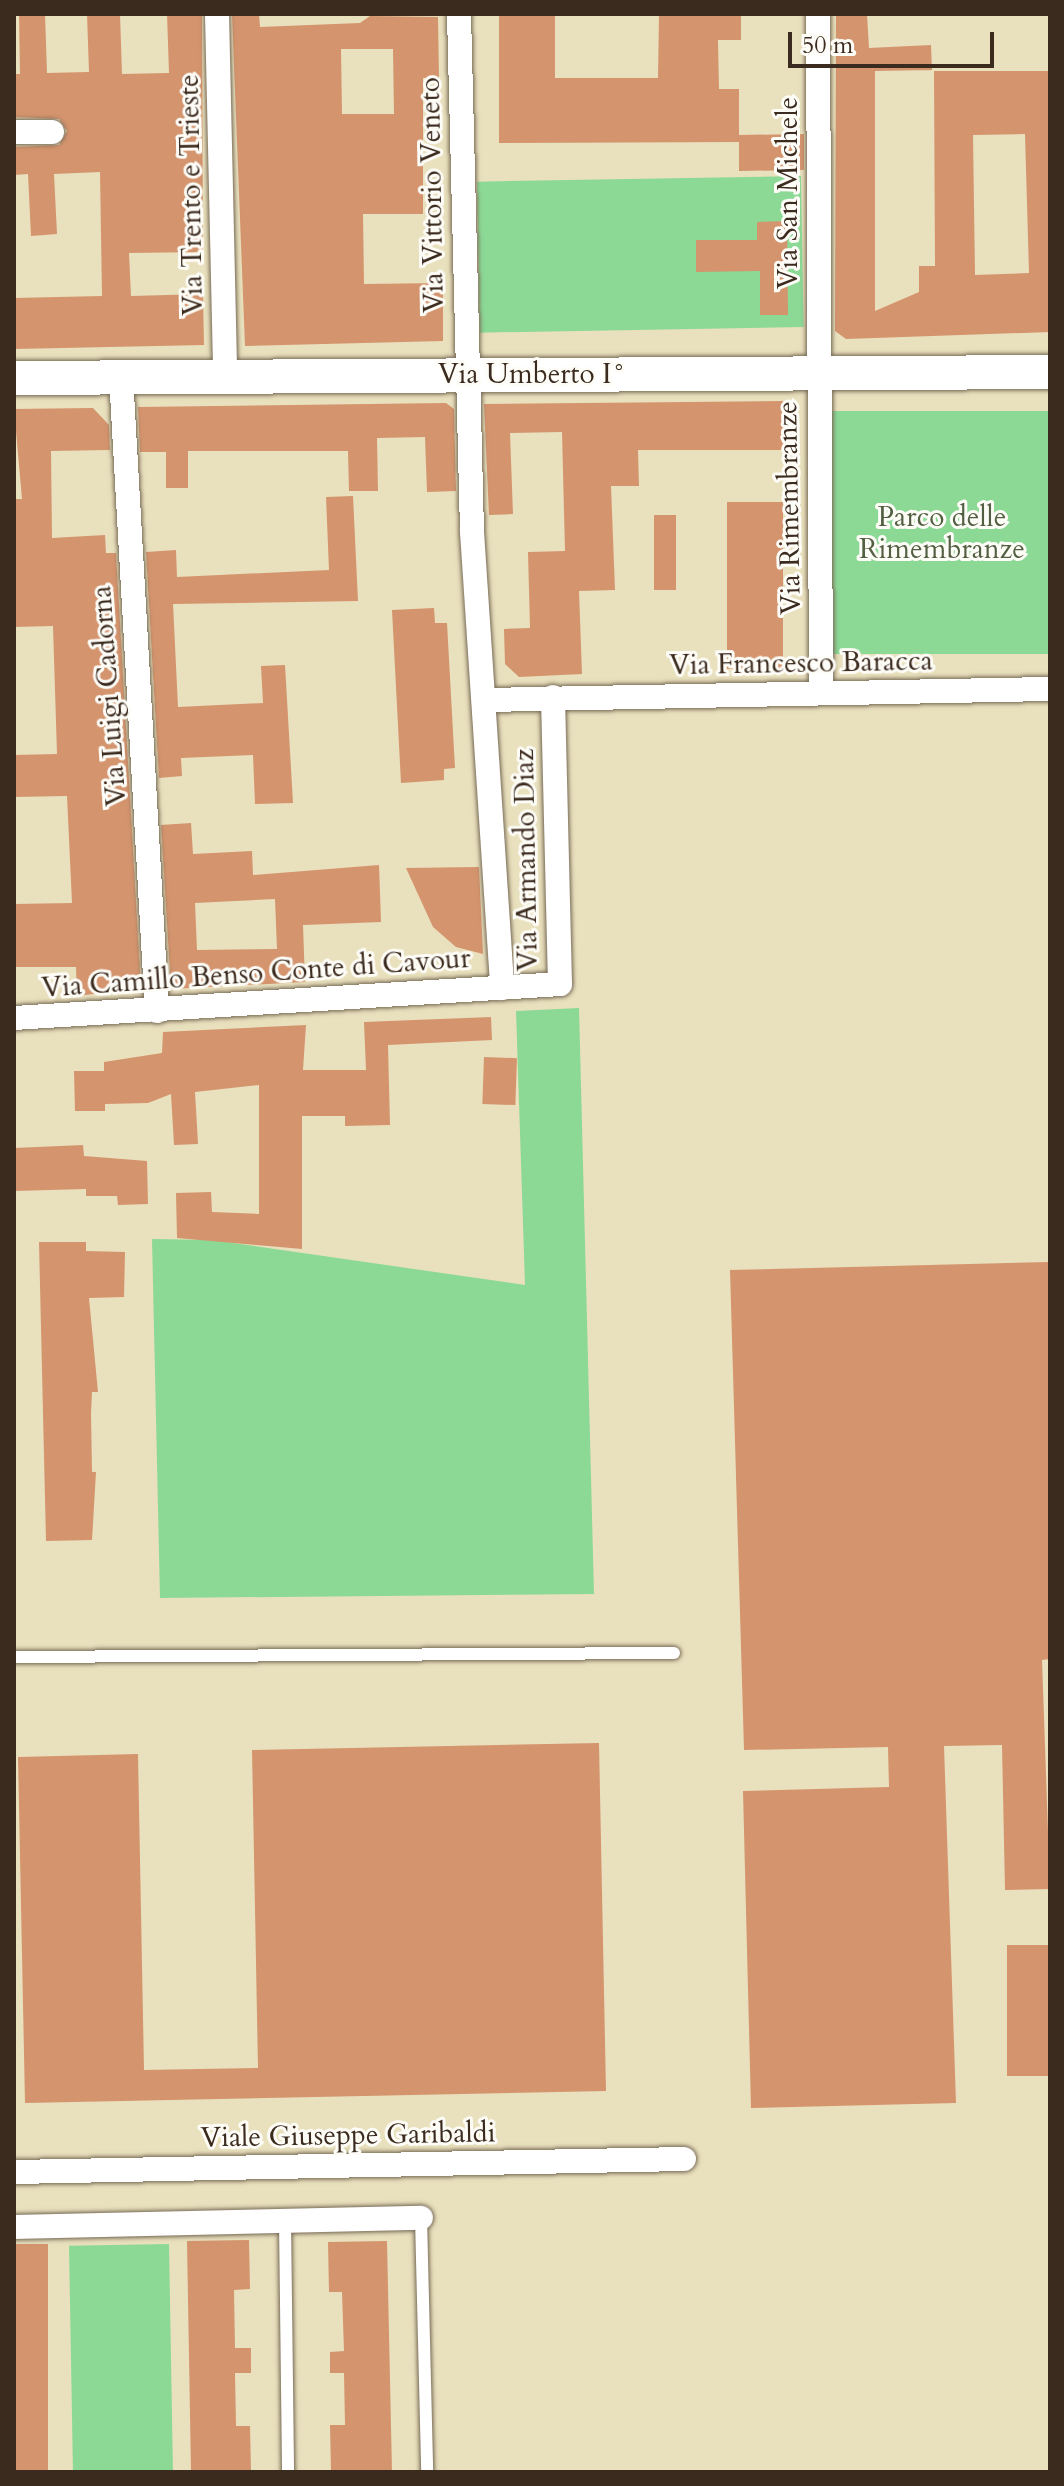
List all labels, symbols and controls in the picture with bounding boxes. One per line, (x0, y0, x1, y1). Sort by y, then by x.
scale bar (792, 16, 998, 66)
text: 50 m (802, 29, 853, 62)
street label: Via Trento e Trieste (172, 74, 210, 316)
street label: Via Vittorio Veneto (413, 77, 451, 313)
street label: Via San Michele (771, 97, 805, 289)
street label: Via Umberto I° (438, 357, 626, 391)
street label: Via Rimembranze (770, 401, 808, 615)
park label: Parco delle Rimembranze (859, 500, 1025, 566)
street label: Via Luigi Cadorna (85, 585, 133, 807)
street label: Via Francesco Baracca (669, 644, 933, 682)
street label: Via Armando Diaz (507, 748, 545, 972)
street label: Via Camillo Benso Conte di Cavour (40, 941, 472, 1005)
street label: Viale Giuseppe Garibaldi (200, 2116, 496, 2154)

